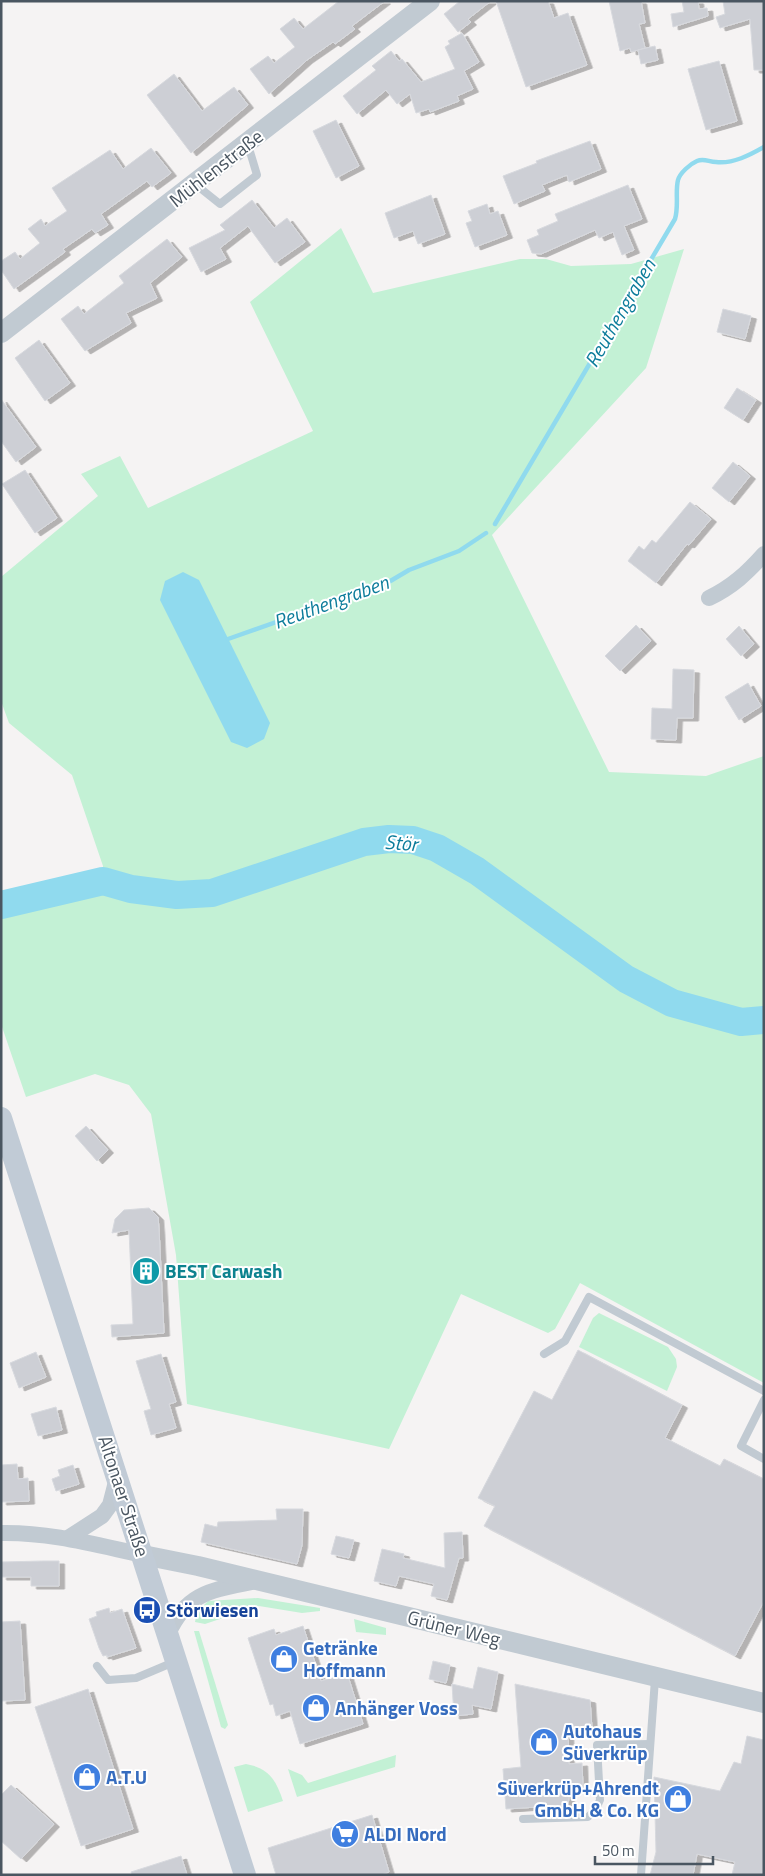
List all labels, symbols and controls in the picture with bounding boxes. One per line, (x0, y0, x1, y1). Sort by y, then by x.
street label: Mühlenstraße (162, 122, 269, 214)
water label: Reuthengraben (576, 252, 664, 373)
water label: Reuthengraben (269, 566, 394, 637)
water label: Stör (384, 826, 421, 859)
building icon: BEST Carwash (131, 1256, 161, 1286)
place label: BEST Carwash (165, 1256, 283, 1285)
street label: Altonaer Straße (91, 1432, 158, 1560)
bus stop icon: Störwiesen (132, 1595, 162, 1625)
place label: Störwiesen (166, 1595, 259, 1624)
street label: Grüner Weg (405, 1602, 504, 1653)
place label: Getränke Hoffmann (303, 1633, 386, 1684)
shop icon: Getränke Hoffmann (269, 1644, 299, 1674)
shop icon: Anhänger Voss (301, 1693, 331, 1723)
place label: Anhänger Voss (335, 1693, 458, 1722)
place label: Autohaus Süverkrüp (563, 1716, 648, 1767)
shop icon: Autohaus Süverkrüp (529, 1727, 559, 1757)
shop icon: A.T.U (72, 1762, 102, 1792)
place label: A.T.U (106, 1762, 147, 1791)
place label: Süverkrüp+Ahrendt GmbH & Co. KG (497, 1773, 659, 1824)
shop icon: Süverkrüp+Ahrendt GmbH & Co. KG (663, 1784, 693, 1814)
supermarket icon: ALDI Nord (330, 1819, 360, 1849)
place label: ALDI Nord (364, 1819, 447, 1848)
scale bar (595, 1834, 712, 1866)
text: 50 m (602, 1839, 635, 1862)

